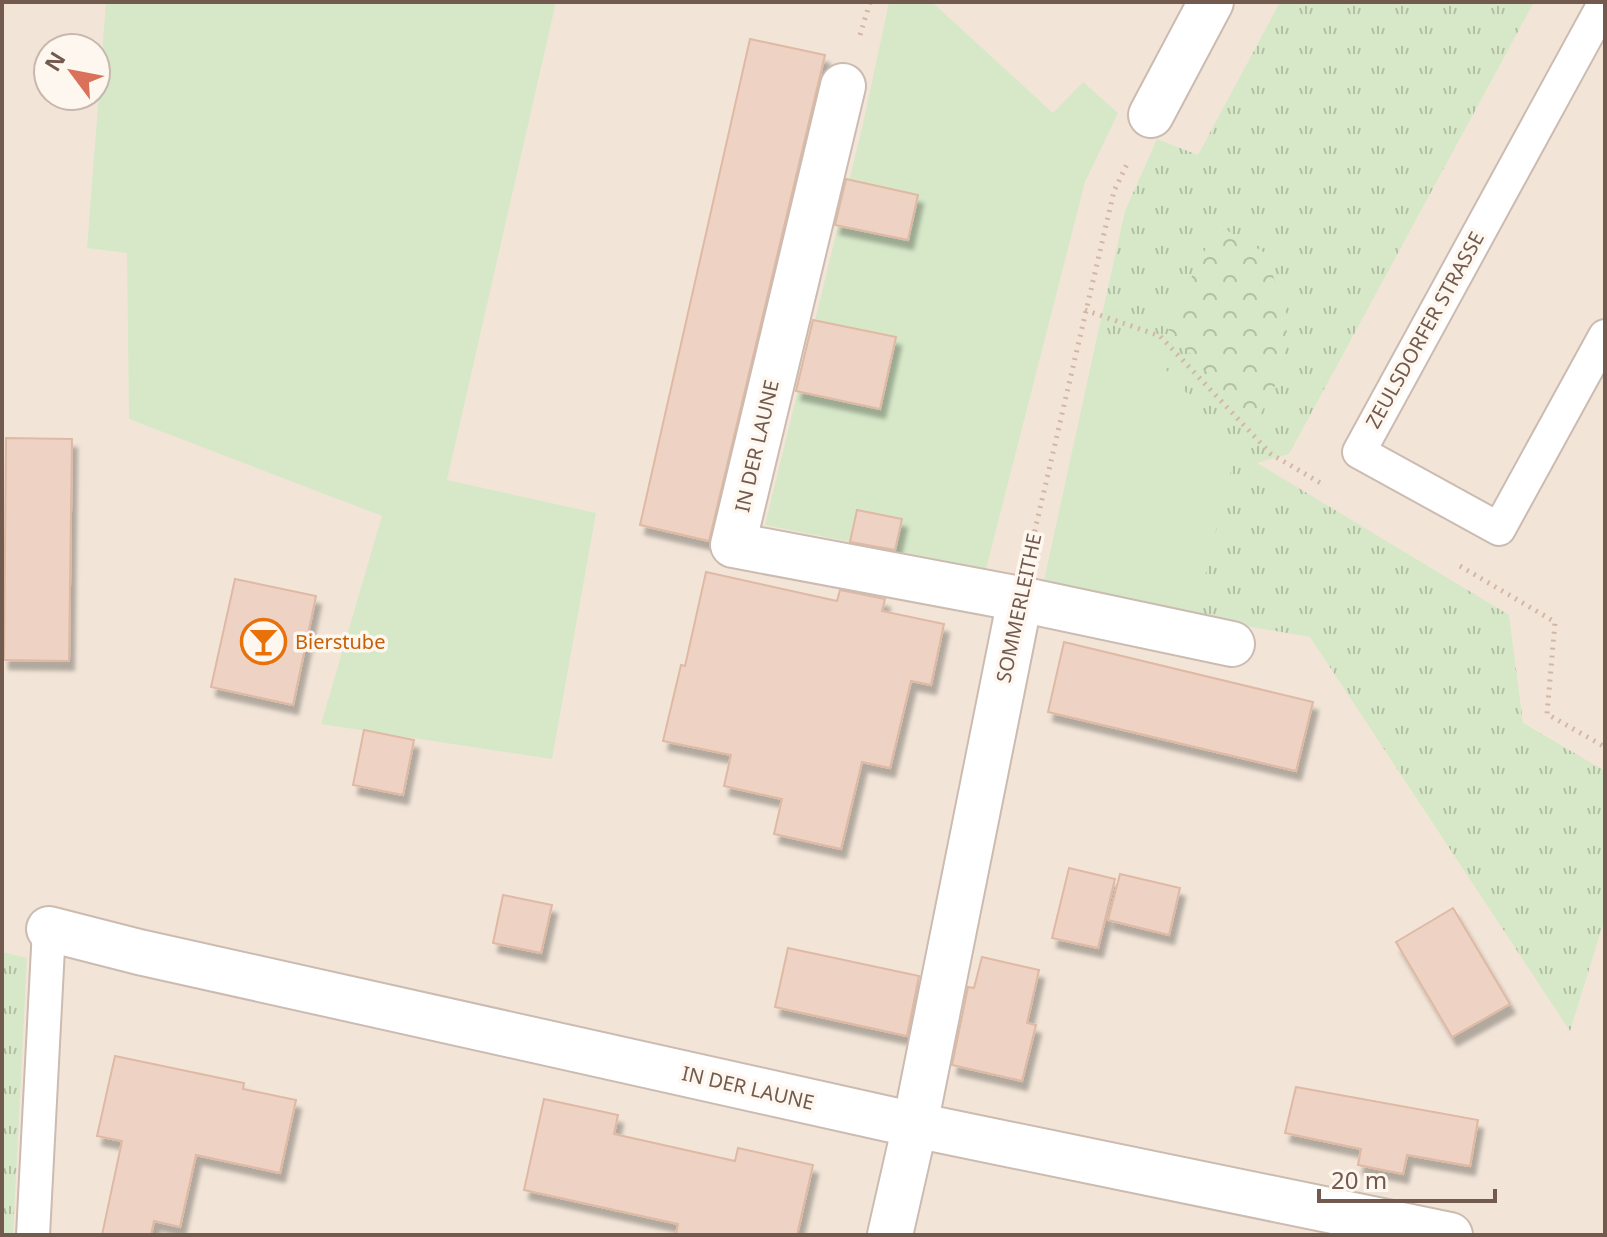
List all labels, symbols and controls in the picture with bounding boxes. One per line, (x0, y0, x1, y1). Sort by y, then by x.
north arrow (32, 32, 112, 112)
text: N (37, 45, 72, 76)
street label: ZEULSDORFER STRASSE (1359, 227, 1490, 433)
street label: IN DER LAUNE (728, 377, 785, 515)
street label: SOMMERLEITHE (990, 531, 1048, 685)
bar icon: Bierstube (240, 618, 288, 666)
place label: Bierstube (295, 628, 385, 655)
street label: IN DER LAUNE (679, 1059, 817, 1116)
scale bar (1319, 1153, 1495, 1203)
text: 20 m (1331, 1163, 1387, 1196)

